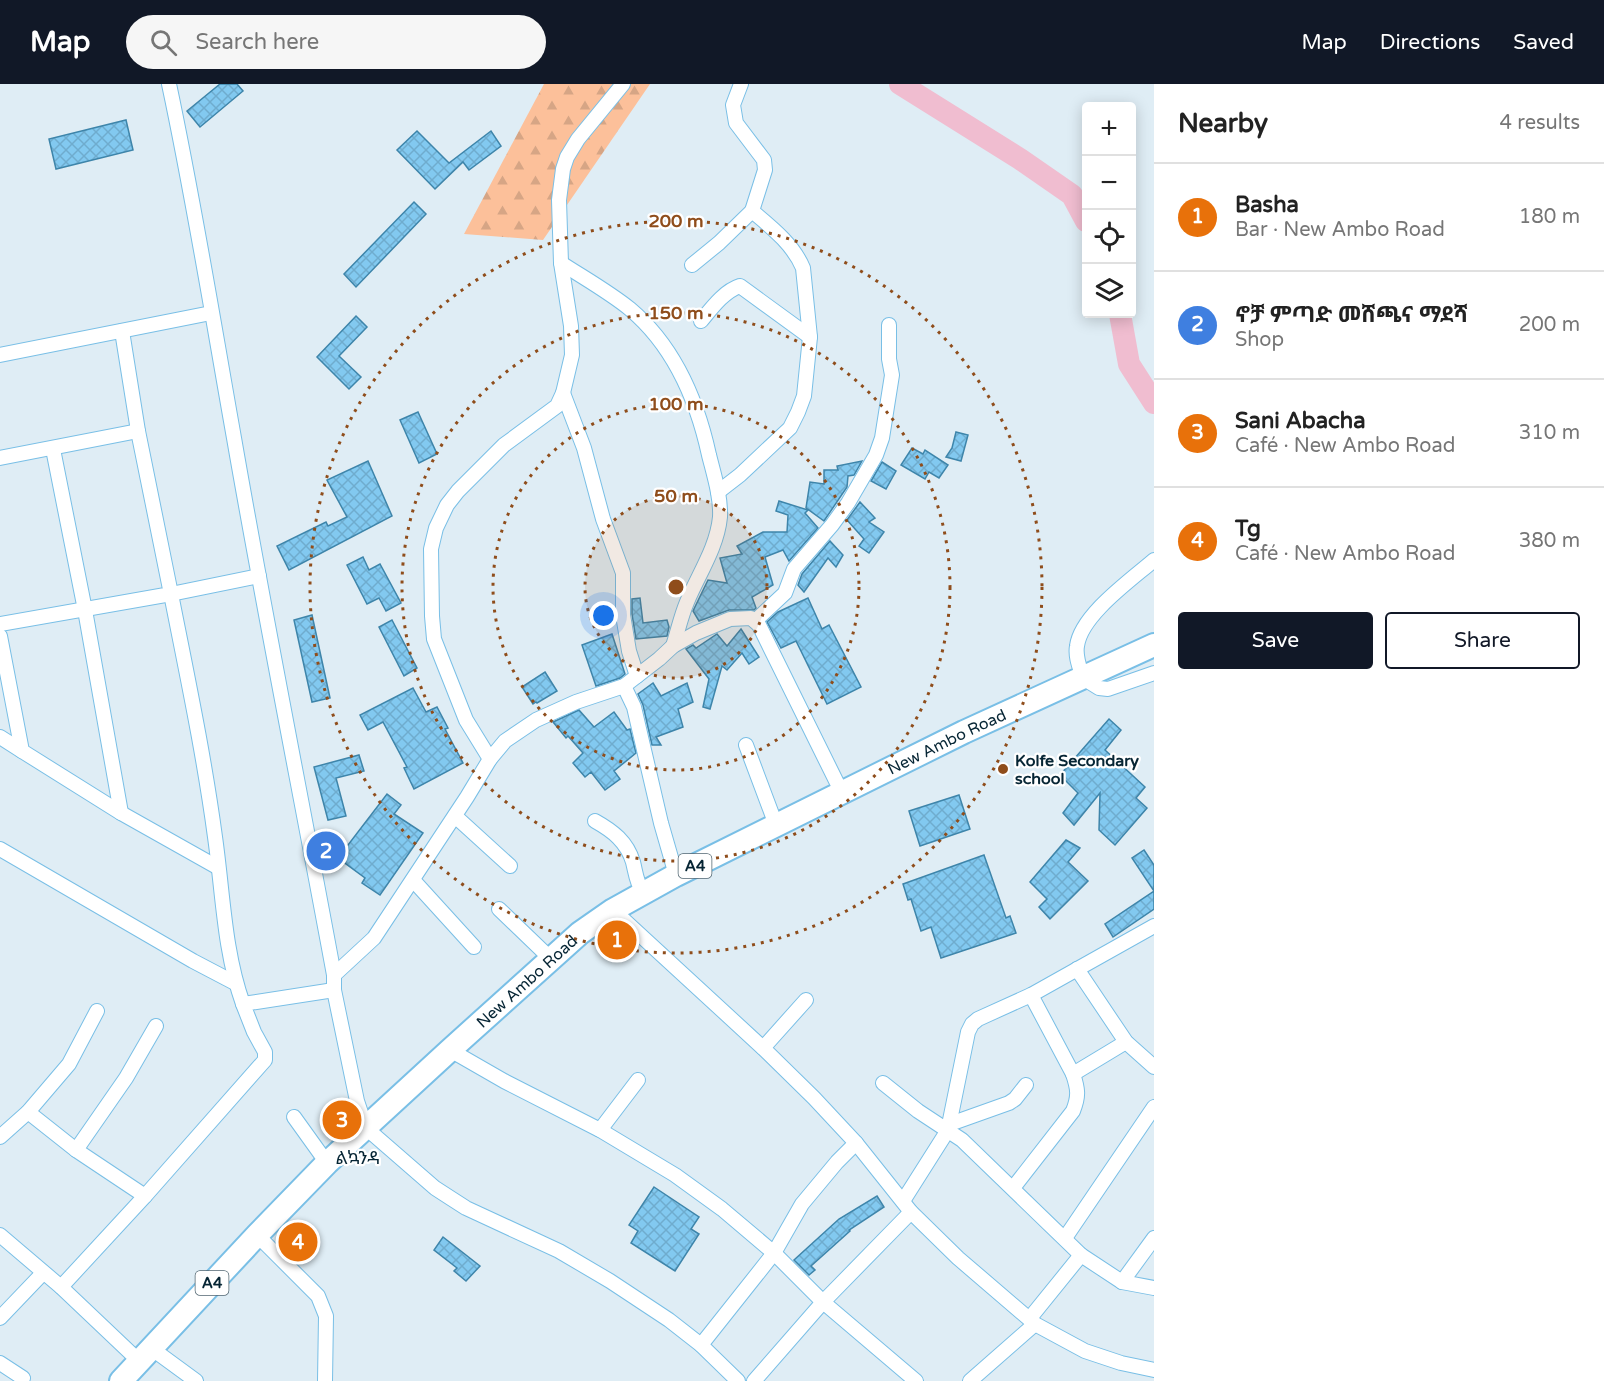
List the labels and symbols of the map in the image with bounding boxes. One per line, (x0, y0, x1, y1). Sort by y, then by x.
text: 200 m (648, 210, 704, 232)
text: 150 m (648, 302, 704, 324)
text: 100 m (648, 393, 704, 415)
text: 50 m (654, 485, 698, 507)
centre of rings (666, 577, 686, 597)
your location (589, 601, 618, 630)
street label: New Ambo Road (884, 705, 1009, 779)
place label: Kolfe Secondary school (1015, 751, 1139, 789)
marker: Kolfe Secondary school (996, 762, 1010, 776)
pin: 2 (306, 828, 346, 873)
road number: A4 (678, 854, 712, 878)
pin: 1 (598, 918, 636, 962)
street label: New Ambo Road (473, 931, 582, 1032)
pin: 3 (322, 1098, 362, 1142)
district label: ልኳንዳ (336, 1147, 380, 1169)
pin: 4 (278, 1220, 318, 1264)
road number: A4 (196, 1271, 228, 1295)

